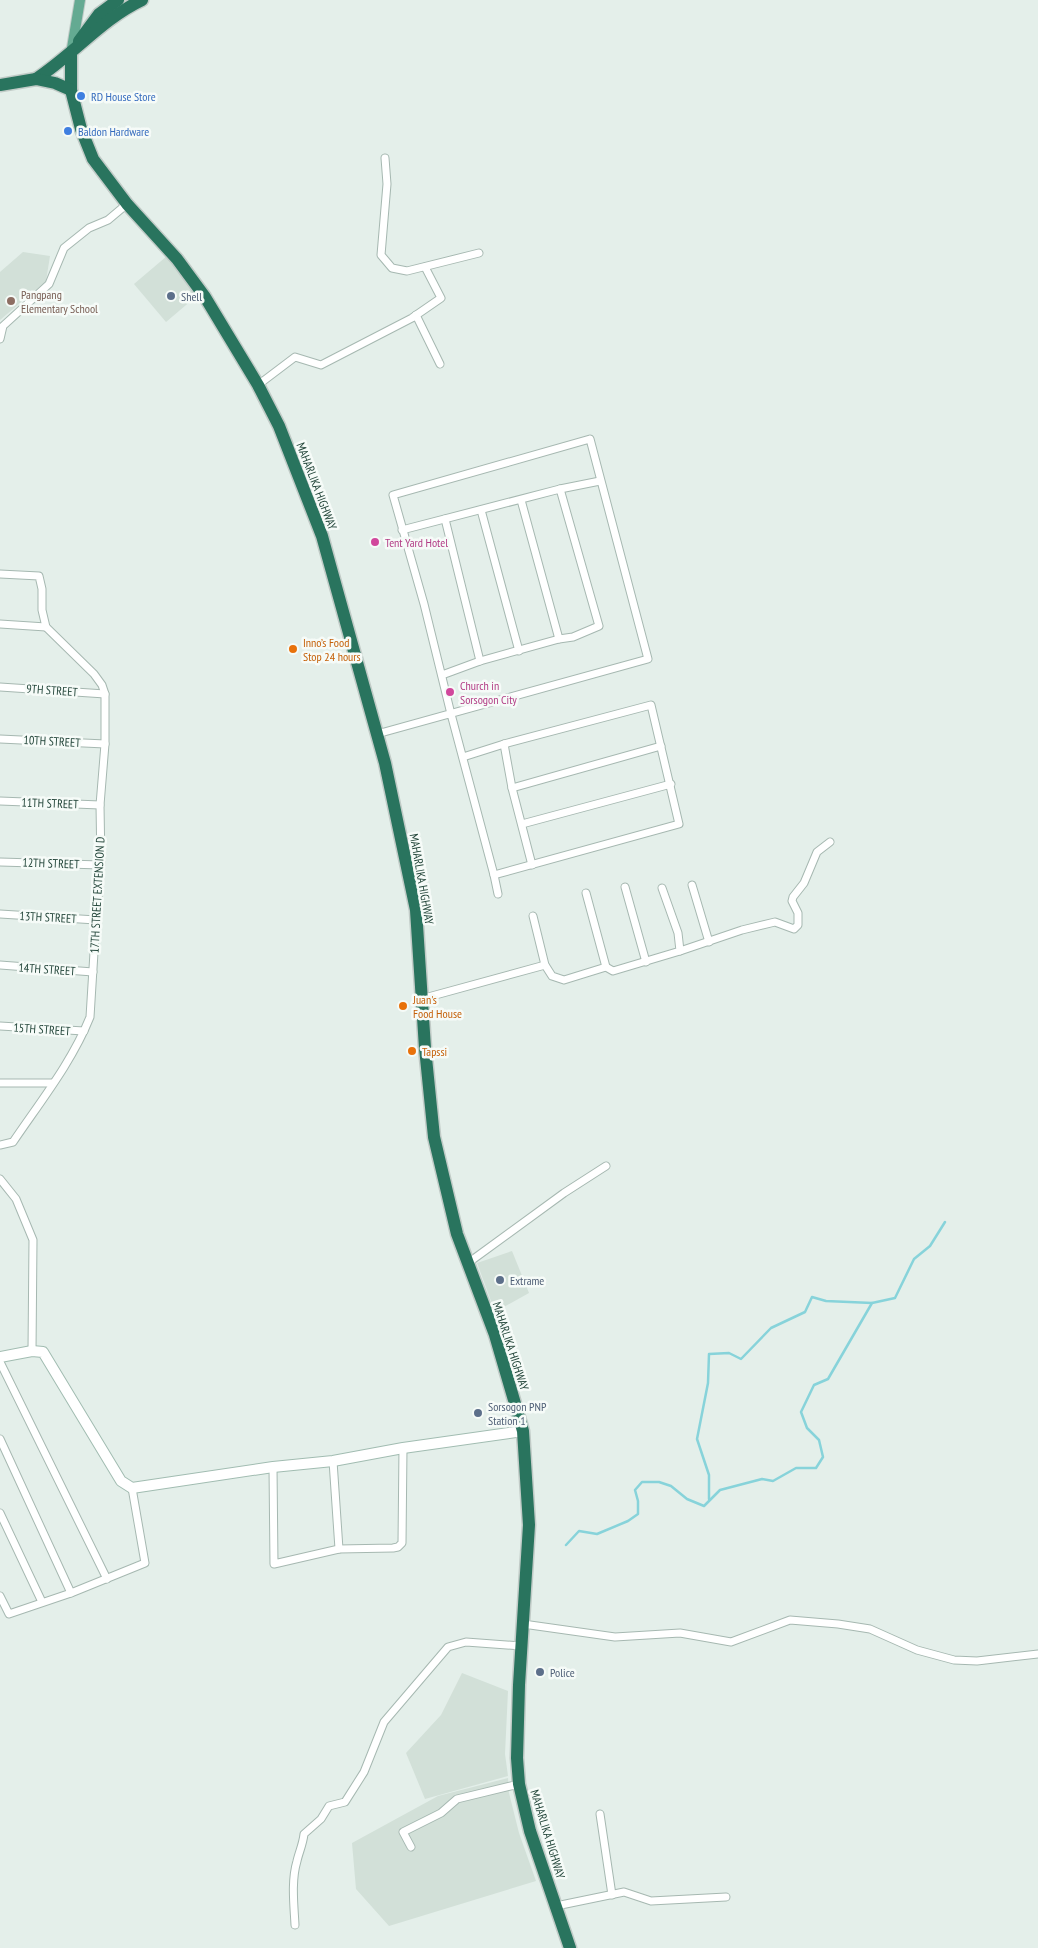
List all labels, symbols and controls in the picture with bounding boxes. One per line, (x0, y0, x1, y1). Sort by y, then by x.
place label: RD House Store (91, 89, 156, 104)
marker: RD House Store (75, 90, 87, 102)
place label: Baldon Hardware (78, 124, 149, 139)
marker: Baldon Hardware (62, 125, 74, 137)
place label: Pangpang Elementary School (21, 287, 98, 316)
place label: Shell (181, 289, 202, 304)
marker: Shell (165, 290, 177, 302)
marker: Pangpang Elementary School (5, 295, 17, 307)
street label: MAHARLIKA HIGHWAY (293, 440, 341, 532)
place label: Tent Yard Hotel (385, 535, 448, 550)
marker: Tent Yard Hotel (369, 536, 381, 548)
place label: Inno’s Food Stop 24 hours (303, 635, 361, 664)
marker: Inno’s Food Stop 24 hours (287, 643, 299, 655)
place label: Church in Sorsogon City (460, 678, 517, 707)
street label: 9TH STREET (26, 681, 79, 699)
marker: Church in Sorsogon City (444, 686, 456, 698)
street label: 10TH STREET (23, 732, 82, 750)
street label: 11TH STREET (21, 795, 79, 812)
street label: MAHARLIKA HIGHWAY (407, 832, 437, 926)
street label: 17TH STREET EXTENSION D (86, 836, 108, 954)
street label: 12TH STREET (22, 855, 80, 872)
street label: 13TH STREET (19, 908, 78, 926)
street label: 14TH STREET (18, 960, 77, 979)
place label: Juan's Food House (412, 992, 462, 1021)
marker: Juan's Food House (397, 1000, 409, 1012)
street label: 15TH STREET (13, 1020, 72, 1039)
place label: Tapssi (422, 1044, 447, 1059)
marker: Tapssi (406, 1045, 418, 1057)
place label: Extrame (510, 1273, 544, 1288)
marker: Extrame (494, 1274, 506, 1286)
street label: MAHARLIKA HIGHWAY (490, 1300, 533, 1393)
place label: Sorsogon PNP Station 1 (488, 1399, 547, 1428)
marker: Sorsogon PNP Station 1 (472, 1407, 484, 1419)
place label: Police (550, 1665, 575, 1680)
marker: Police (534, 1666, 546, 1678)
street label: MAHARLIKA HIGHWAY (527, 1788, 569, 1881)

